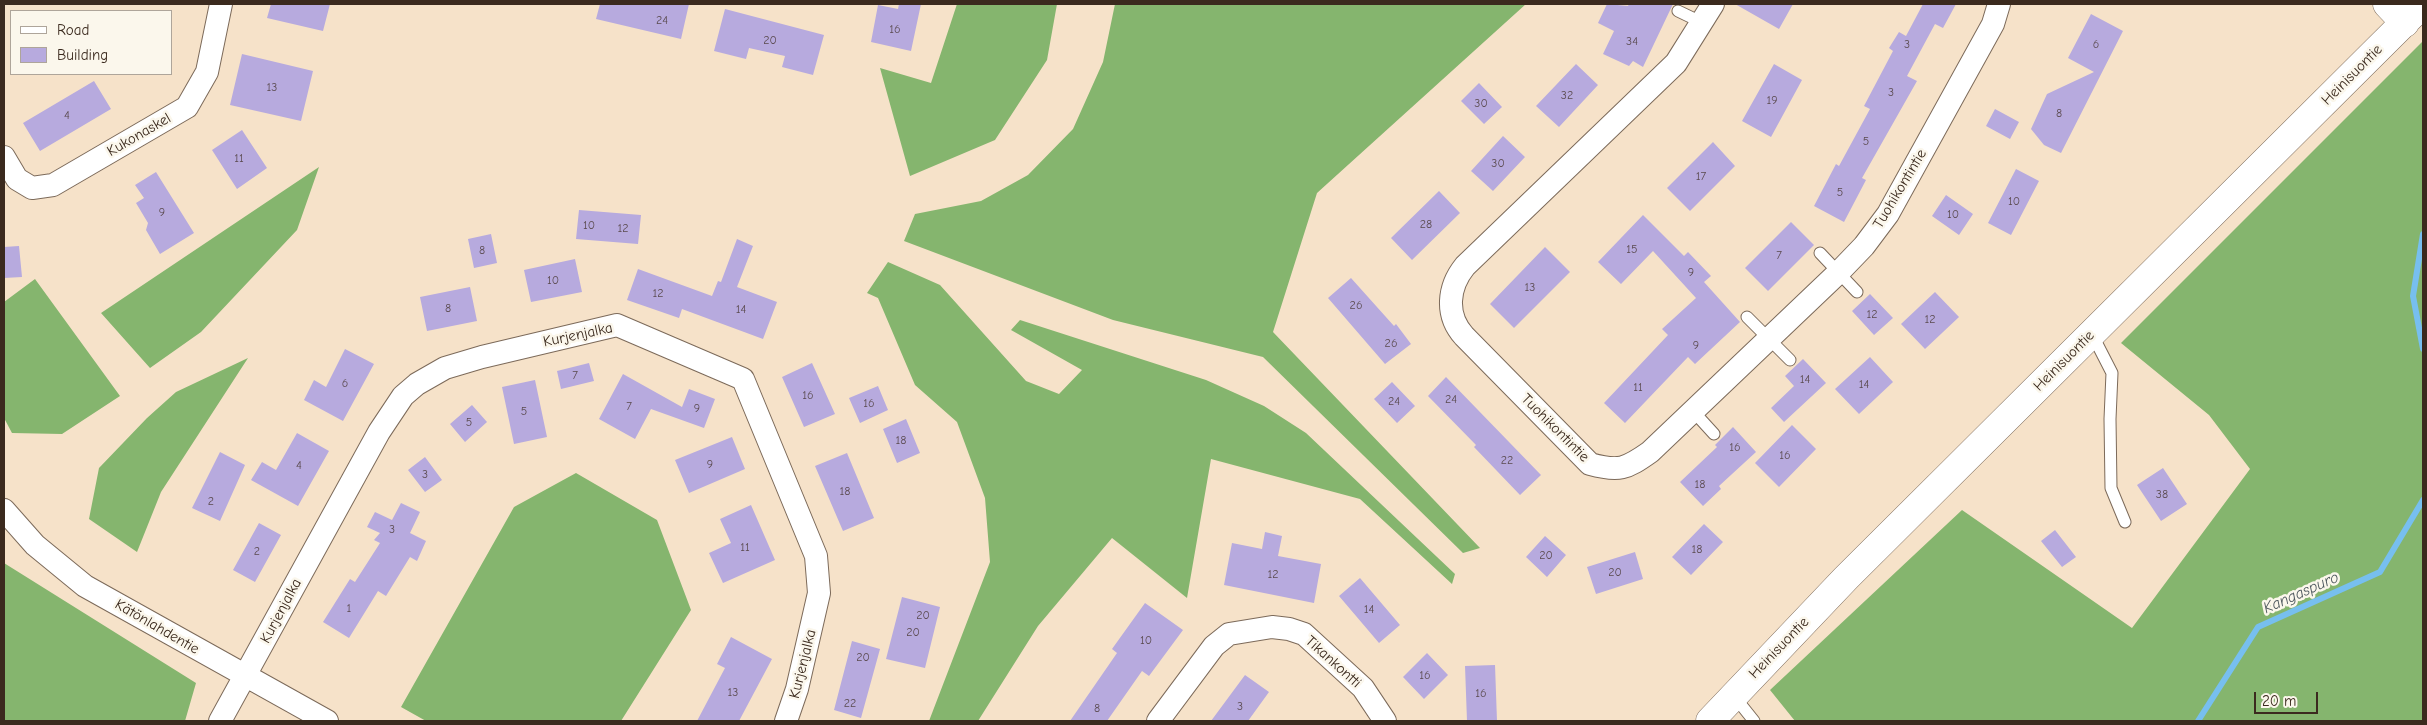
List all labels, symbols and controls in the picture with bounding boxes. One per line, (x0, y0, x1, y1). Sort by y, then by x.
legend (10, 10, 172, 75)
house number: 24 (656, 14, 668, 28)
text: Road (57, 21, 89, 39)
house number: 16 (889, 23, 901, 37)
house number: 20 (763, 34, 777, 48)
house number: 34 (1626, 35, 1638, 49)
house number: 3 (1904, 38, 1910, 52)
house number: 6 (2093, 38, 2099, 52)
street label: Heinisuontie (2318, 41, 2386, 109)
text: Building (57, 46, 108, 64)
house number: 13 (267, 81, 277, 95)
house number: 3 (1888, 86, 1894, 100)
house number: 32 (1561, 89, 1573, 103)
house number: 19 (1766, 94, 1778, 108)
house number: 30 (1474, 97, 1488, 111)
house number: 8 (2056, 107, 2062, 121)
house number: 4 (64, 109, 70, 123)
street label: Kukonaskel (104, 109, 174, 161)
house number: 5 (1863, 135, 1869, 149)
street label: Tuohikontintie (1869, 146, 1931, 232)
house number: 11 (234, 152, 244, 166)
house number: 30 (1491, 157, 1505, 171)
house number: 17 (1696, 170, 1706, 184)
house number: 5 (1837, 186, 1843, 200)
house number: 10 (2008, 195, 2020, 209)
house number: 9 (159, 206, 165, 220)
house number: 10 (1947, 208, 1959, 222)
house number: 28 (1420, 218, 1432, 232)
house number: 10 (583, 219, 595, 233)
house number: 12 (617, 222, 629, 236)
house number: 15 (1626, 243, 1638, 257)
house number: 8 (479, 244, 485, 258)
house number: 7 (1776, 249, 1782, 263)
house number: 9 (1688, 266, 1694, 280)
house number: 10 (547, 274, 559, 288)
house number: 13 (1525, 281, 1535, 295)
house number: 12 (652, 287, 664, 301)
house number: 26 (1350, 299, 1362, 313)
house number: 8 (445, 302, 451, 316)
house number: 14 (736, 303, 746, 317)
house number: 12 (1866, 308, 1878, 322)
house number: 12 (1924, 313, 1936, 327)
street label: Kurjenjalka (542, 319, 614, 351)
street label: Heinisuontie (2030, 327, 2098, 395)
house number: 26 (1385, 337, 1397, 351)
house number: 9 (1693, 339, 1699, 353)
house number: 7 (572, 369, 578, 383)
house number: 14 (1800, 373, 1810, 387)
house number: 6 (342, 377, 348, 391)
house number: 14 (1859, 378, 1869, 392)
house number: 11 (1633, 381, 1643, 395)
house number: 16 (802, 389, 814, 403)
street label: Tuohikontintie (1517, 390, 1593, 466)
house number: 24 (1445, 393, 1457, 407)
house number: 24 (1388, 395, 1400, 409)
house number: 16 (863, 397, 875, 411)
house number: 7 (626, 400, 632, 414)
house number: 9 (694, 402, 700, 416)
house number: 5 (521, 405, 527, 419)
house number: 5 (466, 416, 472, 430)
house number: 18 (896, 434, 906, 448)
house number: 16 (1729, 441, 1741, 455)
house number: 16 (1779, 449, 1791, 463)
house number: 22 (1501, 454, 1513, 468)
house number: 9 (707, 458, 713, 472)
house number: 4 (296, 459, 302, 473)
house number: 3 (422, 468, 428, 482)
house number: 18 (1695, 478, 1705, 492)
house number: 18 (840, 485, 850, 499)
house number: 38 (2156, 488, 2168, 502)
house number: 2 (208, 495, 214, 509)
house number: 3 (389, 523, 395, 537)
house number: 11 (740, 541, 750, 555)
house number: 18 (1692, 543, 1702, 557)
house number: 2 (254, 545, 260, 559)
house number: 20 (1539, 549, 1553, 563)
house number: 20 (1608, 566, 1622, 580)
house number: 12 (1267, 568, 1279, 582)
water label: Kangaspuro (2260, 568, 2342, 618)
street label: Kurjenjalka (256, 576, 306, 646)
street label: Kätönlahdentie (112, 596, 202, 658)
house number: 1 (347, 602, 351, 616)
house number: 14 (1364, 603, 1374, 617)
house number: 20 (916, 609, 930, 623)
street label: Heinisuontie (1745, 613, 1813, 683)
house number: 20 (906, 626, 920, 640)
street label: Kurjenjalka (786, 628, 820, 700)
street label: Tikankontti (1301, 632, 1365, 692)
house number: 10 (1140, 634, 1152, 648)
house number: 20 (856, 651, 870, 665)
house number: 16 (1419, 669, 1431, 683)
scale bar (2257, 682, 2321, 714)
house number: 13 (728, 686, 738, 700)
house number: 16 (1475, 687, 1487, 701)
text: 20 m (2262, 692, 2296, 710)
house number: 22 (844, 697, 856, 711)
house number: 3 (1237, 700, 1243, 714)
house number: 8 (1094, 702, 1100, 716)

